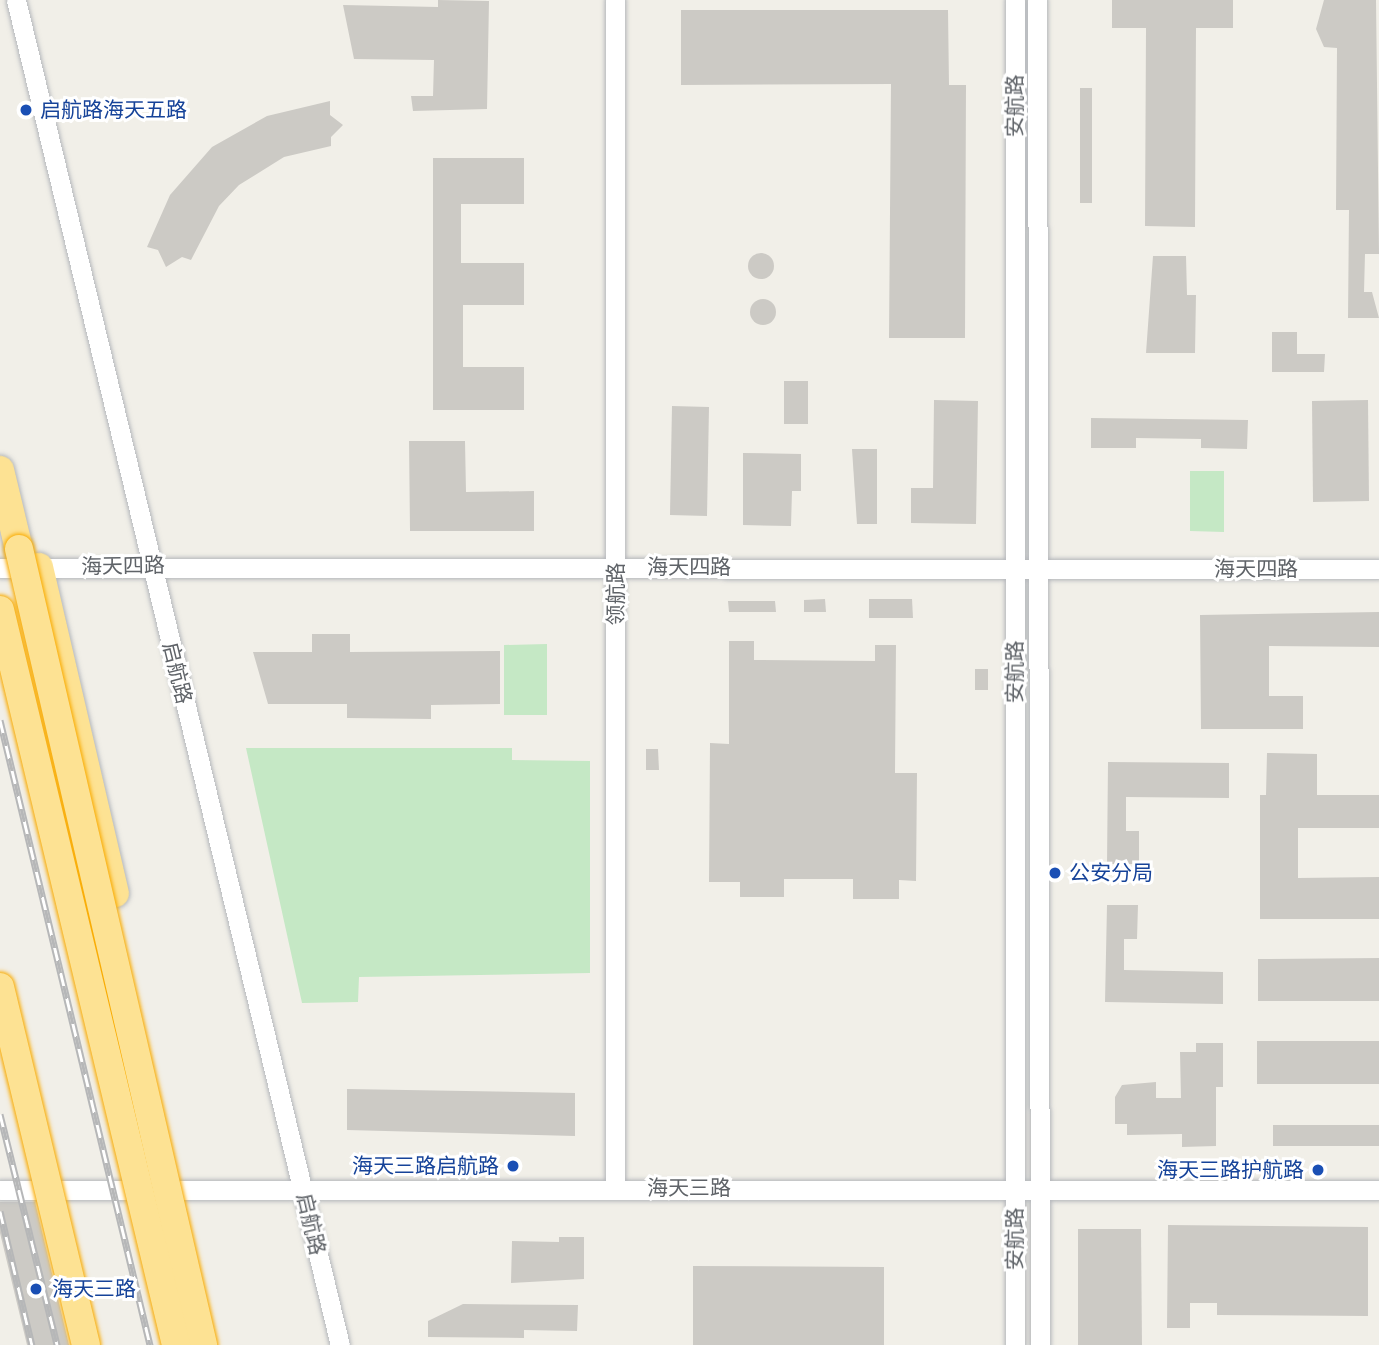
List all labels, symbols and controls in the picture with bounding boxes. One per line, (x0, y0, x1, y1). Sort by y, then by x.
street label: 安航路 (1002, 75, 1028, 137)
place label: 启航路海天五路 (40, 97, 187, 123)
marker: 启航路海天五路 (18, 102, 34, 118)
street label: 海天四路 (81, 553, 165, 579)
street label: 海天四路 (647, 554, 731, 580)
street label: 海天四路 (1214, 556, 1298, 582)
street label: 领航路 (603, 563, 629, 625)
street label: 启航路 (157, 639, 197, 707)
street label: 安航路 (1002, 641, 1028, 703)
place label: 公安分局 (1069, 860, 1153, 886)
marker: 公安分局 (1047, 865, 1063, 881)
place label: 海天三路启航路 (352, 1153, 499, 1179)
place label: 海天三路护航路 (1157, 1157, 1304, 1183)
marker: 海天三路启航路 (505, 1158, 521, 1174)
marker: 海天三路护航路 (1310, 1162, 1326, 1178)
street label: 海天三路 (647, 1175, 731, 1201)
street label: 启航路 (292, 1190, 330, 1258)
street label: 安航路 (1002, 1208, 1028, 1270)
place label: 海天三路 (52, 1276, 136, 1302)
marker: 海天三路 (26, 1279, 46, 1299)

